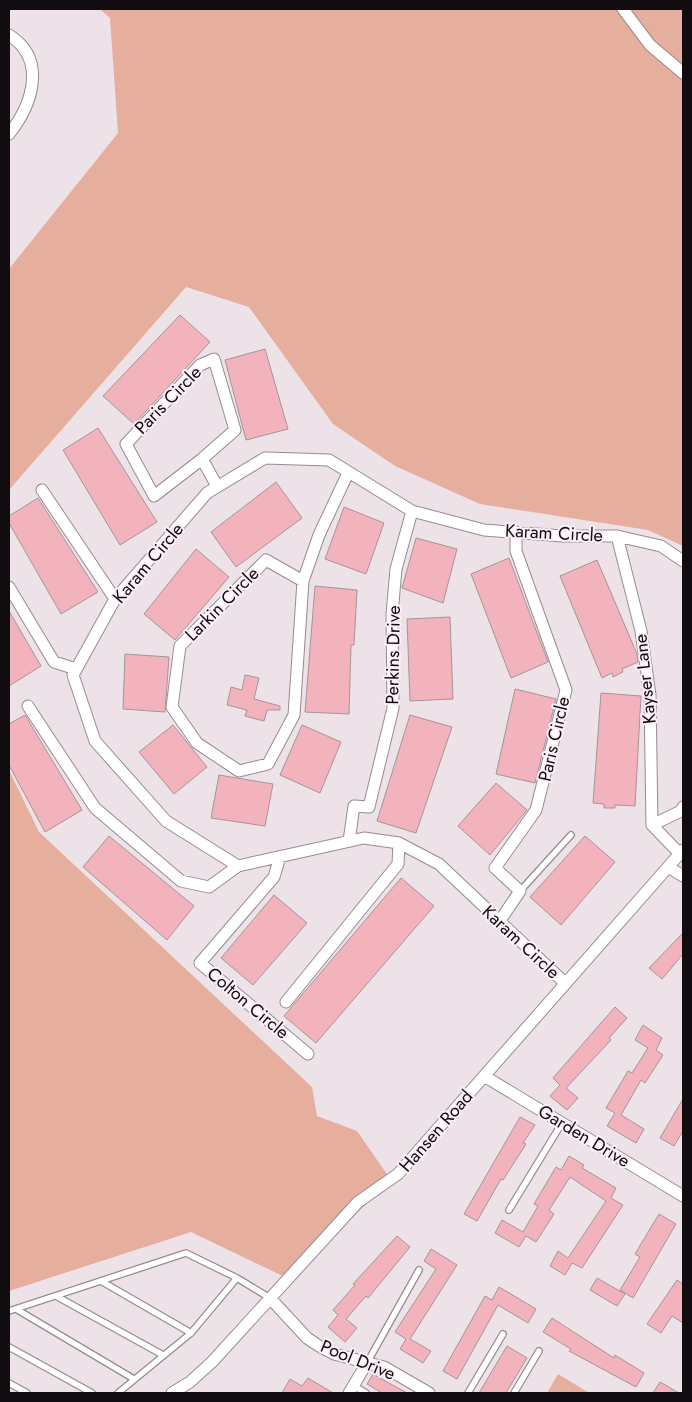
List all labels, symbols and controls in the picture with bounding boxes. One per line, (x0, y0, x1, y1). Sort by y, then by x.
street label: Paris Circle (129, 360, 207, 440)
street label: Karam Circle (107, 517, 189, 609)
street label: Karam Circle (504, 517, 604, 549)
street label: Larkin Circle (179, 561, 265, 647)
street label: Perkins Drive (379, 605, 407, 705)
street label: Kayser Lane (627, 633, 663, 725)
street label: Paris Circle (532, 694, 576, 784)
street label: Karam Circle (476, 899, 566, 985)
street label: Colton Circle (201, 961, 295, 1045)
street label: Hansen Road (393, 1084, 479, 1178)
street label: Garden Drive (533, 1098, 635, 1174)
street label: Pool Drive (317, 1333, 399, 1387)

